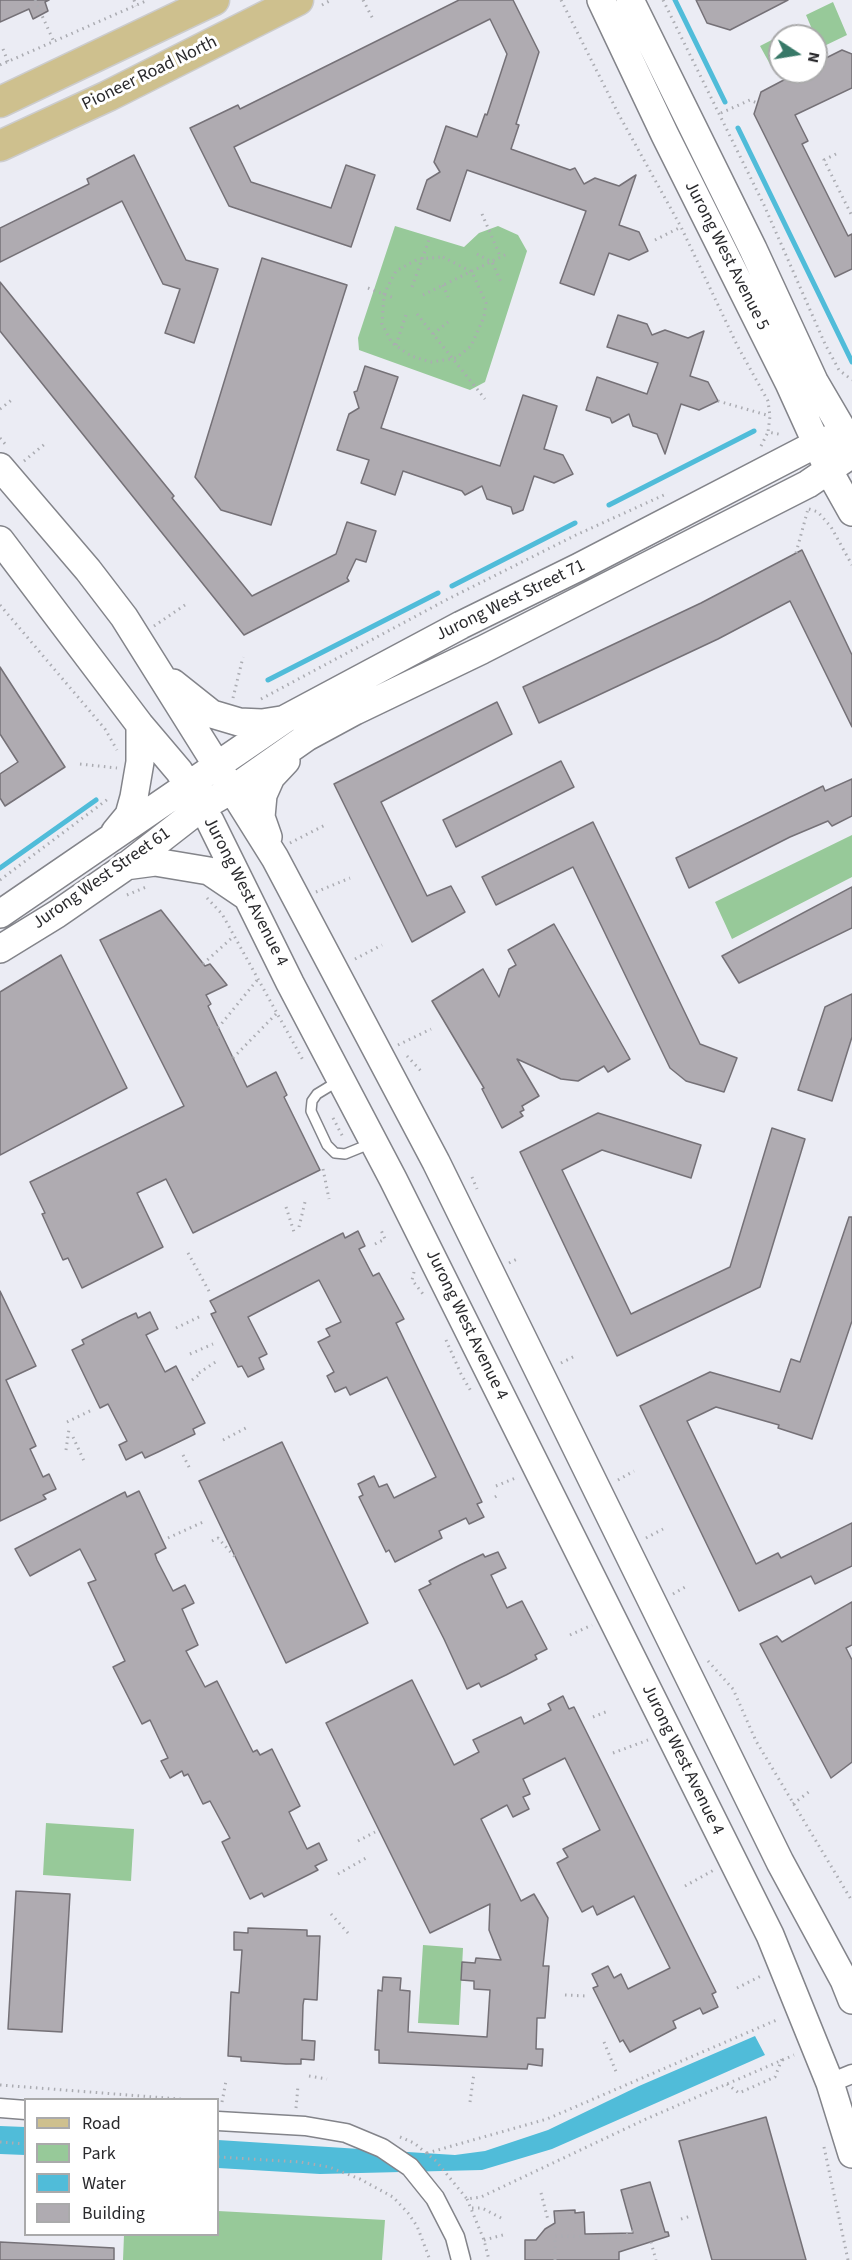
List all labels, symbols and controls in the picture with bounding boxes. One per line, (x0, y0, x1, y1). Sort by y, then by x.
north arrow (768, 24, 828, 84)
street label: Pioneer Road North (79, 32, 221, 116)
text: N (802, 50, 826, 65)
street label: Jurong West Avenue 5 (679, 178, 773, 334)
street label: Jurong West Street 71 (433, 556, 589, 646)
street label: Jurong West Avenue 4 (198, 814, 292, 970)
street label: Jurong West Street 61 (29, 823, 175, 935)
street label: Jurong West Avenue 4 (420, 1246, 512, 1404)
street label: Jurong West Avenue 4 (636, 1681, 728, 1839)
legend (24, 2098, 219, 2236)
text: Road (82, 2111, 121, 2136)
text: Park (82, 2141, 116, 2166)
text: Water (82, 2171, 126, 2196)
text: Building (82, 2201, 145, 2226)

